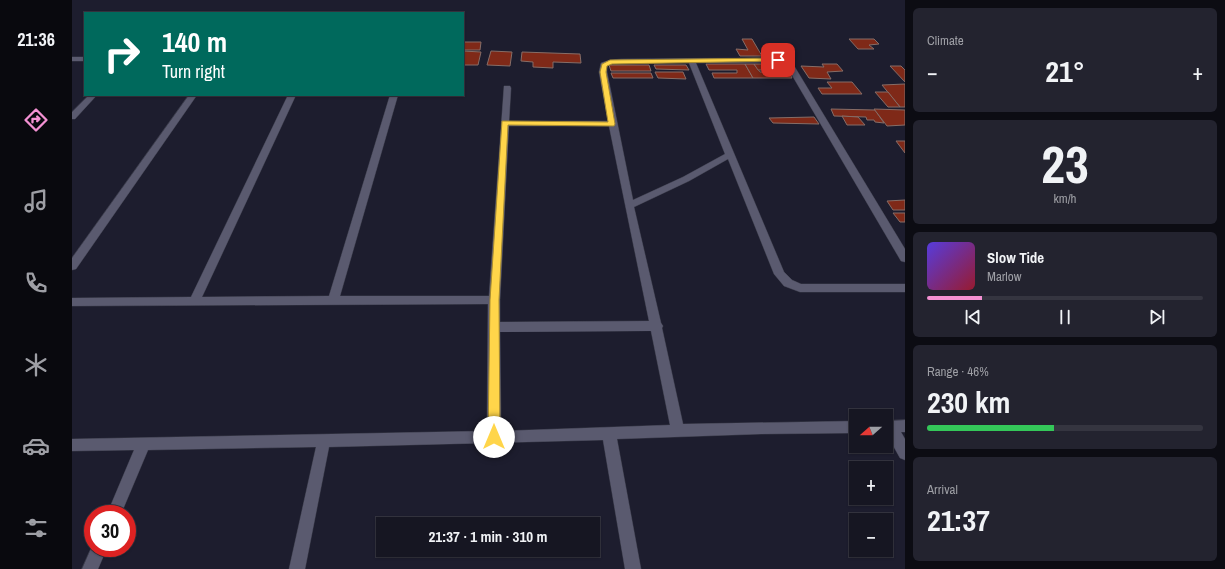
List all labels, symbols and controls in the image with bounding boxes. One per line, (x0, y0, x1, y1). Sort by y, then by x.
text: 140 m (162, 23, 227, 61)
text: 21:36 (17, 27, 55, 52)
icon: right (96, 28, 148, 80)
text: Climate (927, 32, 964, 49)
pin (761, 43, 795, 77)
icon: arrive (767, 49, 789, 71)
text: 21° (1045, 51, 1085, 91)
text: − (927, 57, 938, 87)
text: + (1192, 57, 1203, 87)
text: Turn right (162, 59, 225, 84)
icon: directions (22, 106, 50, 134)
text: 23 (1041, 129, 1089, 199)
icon: music (22, 187, 50, 215)
text: km/h (1053, 190, 1077, 207)
text: Slow Tide (987, 247, 1044, 268)
text: Marlow (987, 268, 1021, 285)
icon: phone (22, 269, 50, 297)
icon: previous (962, 306, 984, 328)
icon: pause (1054, 306, 1076, 328)
icon: next (1146, 306, 1168, 328)
icon: climate (22, 351, 50, 379)
text: Range · 46% (927, 363, 989, 380)
text: 230 km (927, 382, 1010, 422)
north arrow (849, 409, 893, 453)
map controls (849, 409, 893, 557)
position arrow (473, 416, 515, 458)
icon: car (22, 432, 50, 460)
button: + (849, 461, 893, 505)
text: Arrival (927, 481, 958, 498)
text: 21:37 (927, 500, 990, 540)
speed limit sign: 30 (84, 505, 136, 557)
button: − (849, 513, 893, 557)
icon: filters (22, 514, 50, 542)
text: 21:37 · 1 min · 310 m (429, 526, 547, 547)

